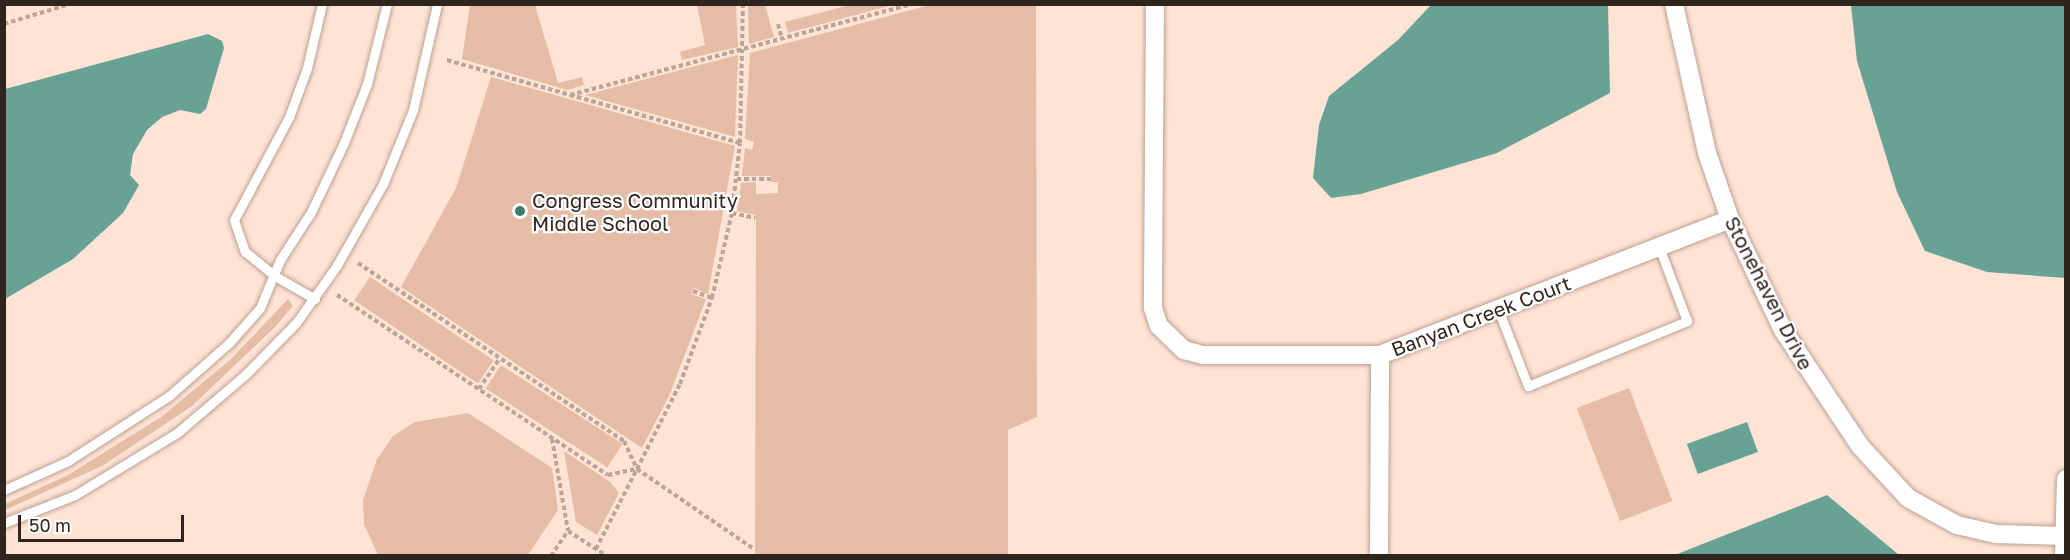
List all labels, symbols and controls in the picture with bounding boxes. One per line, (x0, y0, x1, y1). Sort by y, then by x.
place label: Congress Community Middle School (532, 188, 738, 235)
marker: Congress Community Middle School (513, 204, 527, 218)
street label: Stonehaven Drive (1720, 212, 1818, 374)
street label: Banyan Creek Court (1388, 271, 1574, 361)
scale bar (21, 503, 188, 541)
text: 50 m (29, 514, 71, 536)

